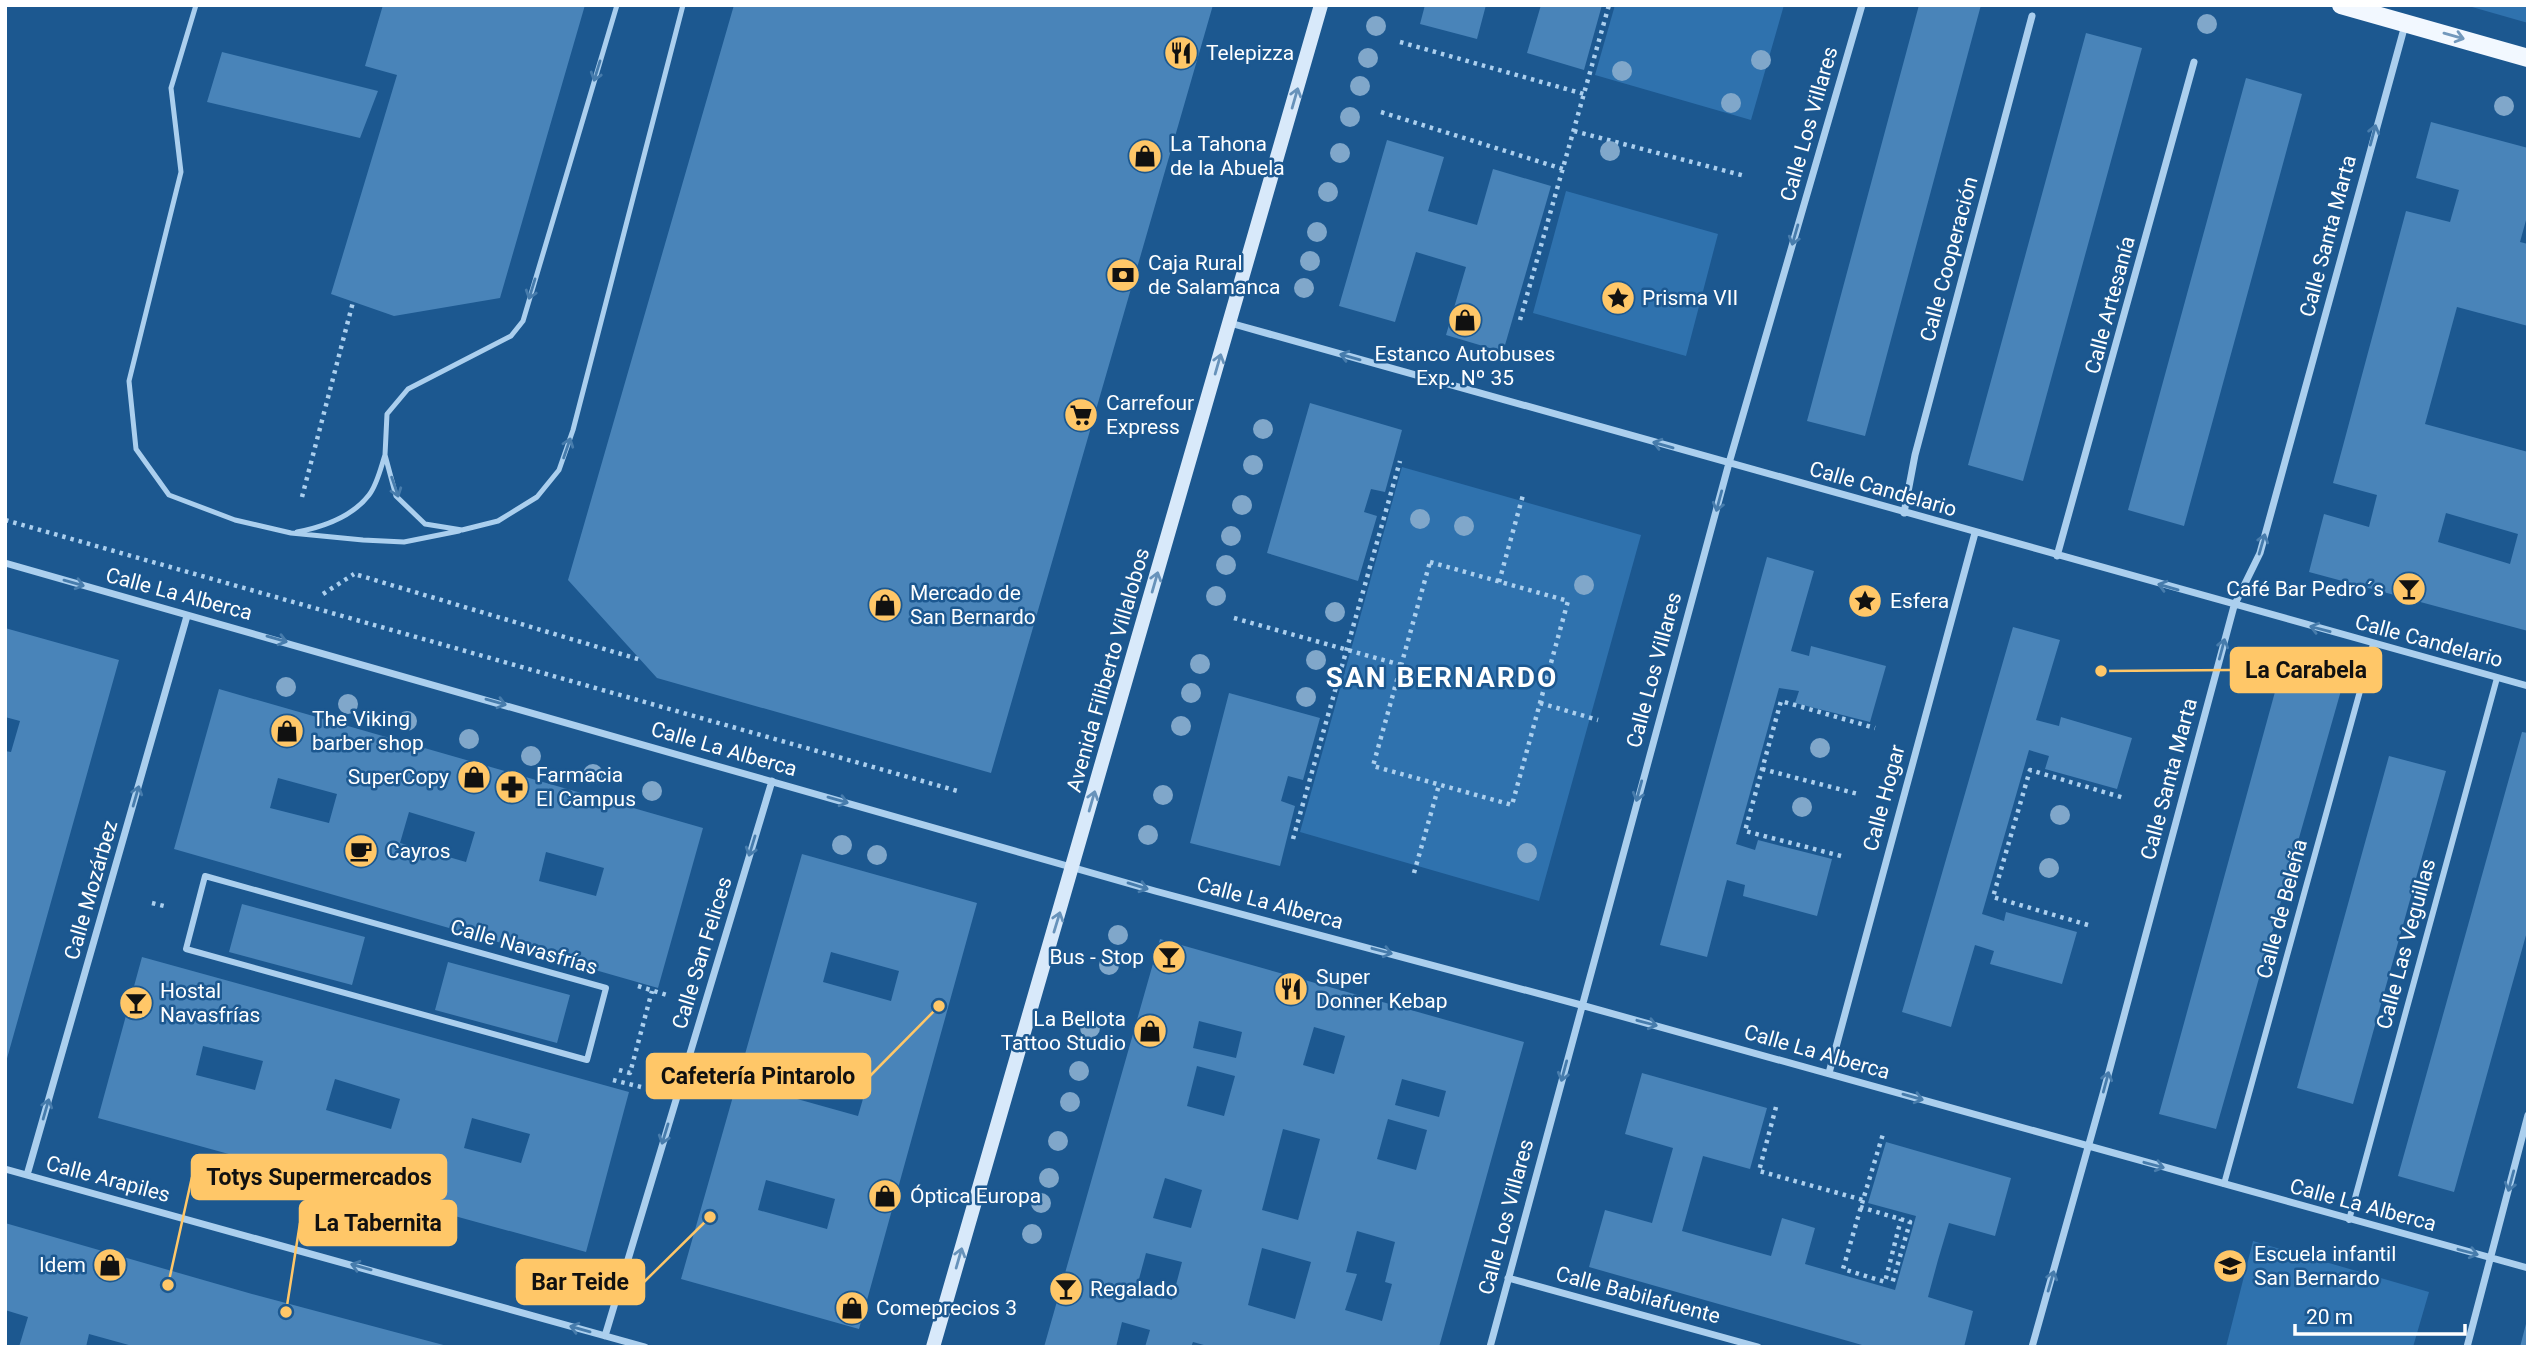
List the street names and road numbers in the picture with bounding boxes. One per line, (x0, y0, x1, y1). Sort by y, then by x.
street label: Calle Los Villares (1775, 44, 1843, 204)
street label: Calle Santa Marta (2295, 153, 2361, 319)
street label: Calle Cooperación (1915, 174, 1983, 344)
street label: Calle Artesanía (2080, 234, 2140, 376)
street label: Calle Candelario (1807, 457, 1959, 521)
street label: Avenida Filiberto Villalobos (1062, 545, 1154, 795)
street label: Calle La Alberca (103, 563, 255, 625)
street label: Calle Los Villares (1622, 590, 1686, 750)
street label: Calle Candelario (2352, 610, 2506, 672)
street label: Calle Santa Marta (2136, 696, 2202, 862)
street label: Calle La Alberca (648, 717, 800, 781)
street label: Calle Hogar (1858, 742, 1910, 854)
street label: Calle Mozárbez (60, 817, 122, 963)
street label: Calle de Beleña (2252, 837, 2312, 981)
street label: Calle Las Veguillas (2372, 856, 2440, 1032)
street label: Calle La Alberca (1194, 872, 1346, 934)
street label: Calle San Felices (667, 874, 737, 1032)
street label: Calle Navasfrías (448, 915, 600, 979)
street label: Calle La Alberca (1741, 1020, 1893, 1084)
street label: Calle Los Villares (1474, 1137, 1538, 1297)
street label: Calle Arapiles (43, 1151, 173, 1207)
street label: Calle La Alberca (2287, 1174, 2439, 1236)
street label: Calle Babilafuente (1553, 1262, 1723, 1328)

